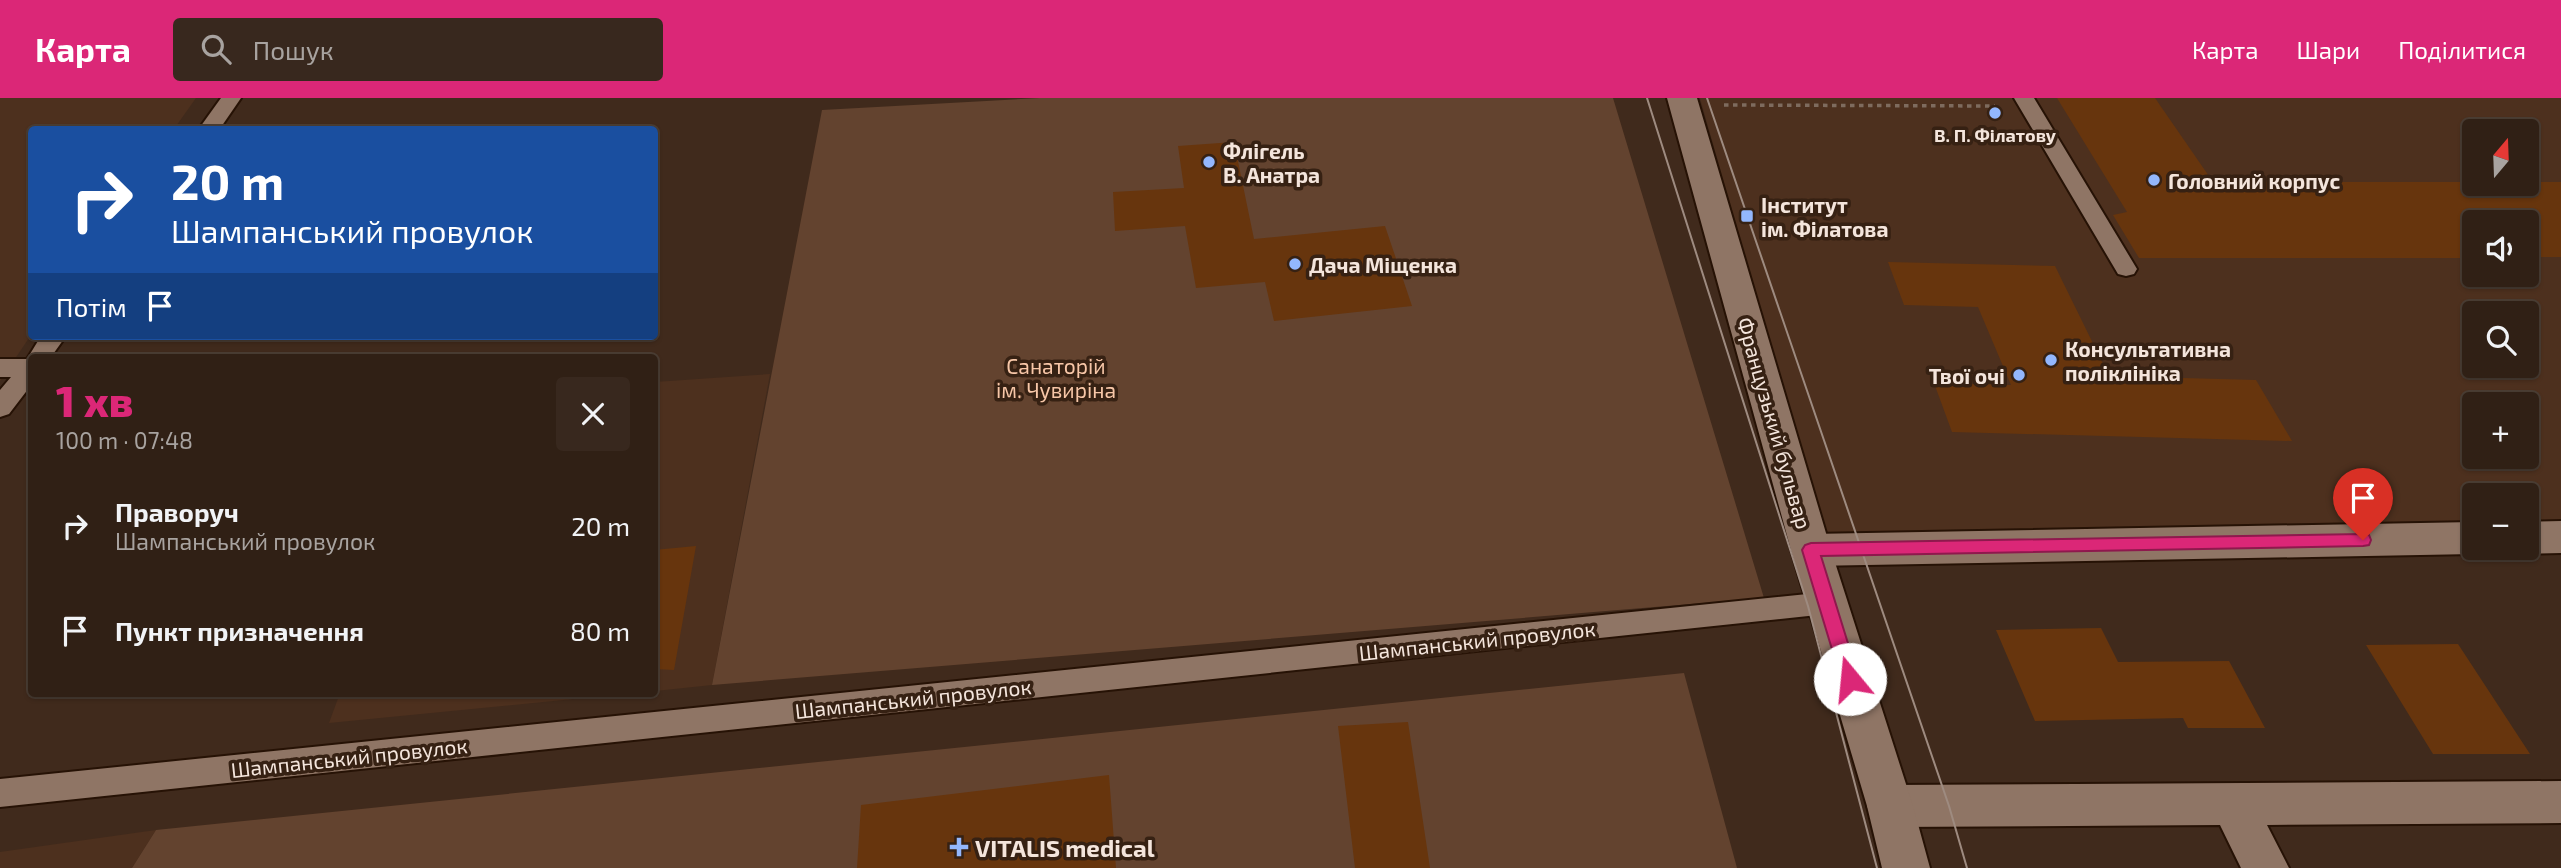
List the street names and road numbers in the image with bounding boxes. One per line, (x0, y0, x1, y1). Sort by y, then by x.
street label: Французький бульвар (1732, 314, 1817, 532)
street label: Шампанський провулок (1357, 615, 1597, 666)
street label: Шампанський провулок (793, 673, 1033, 724)
street label: Шампанський провулок (229, 732, 469, 783)

